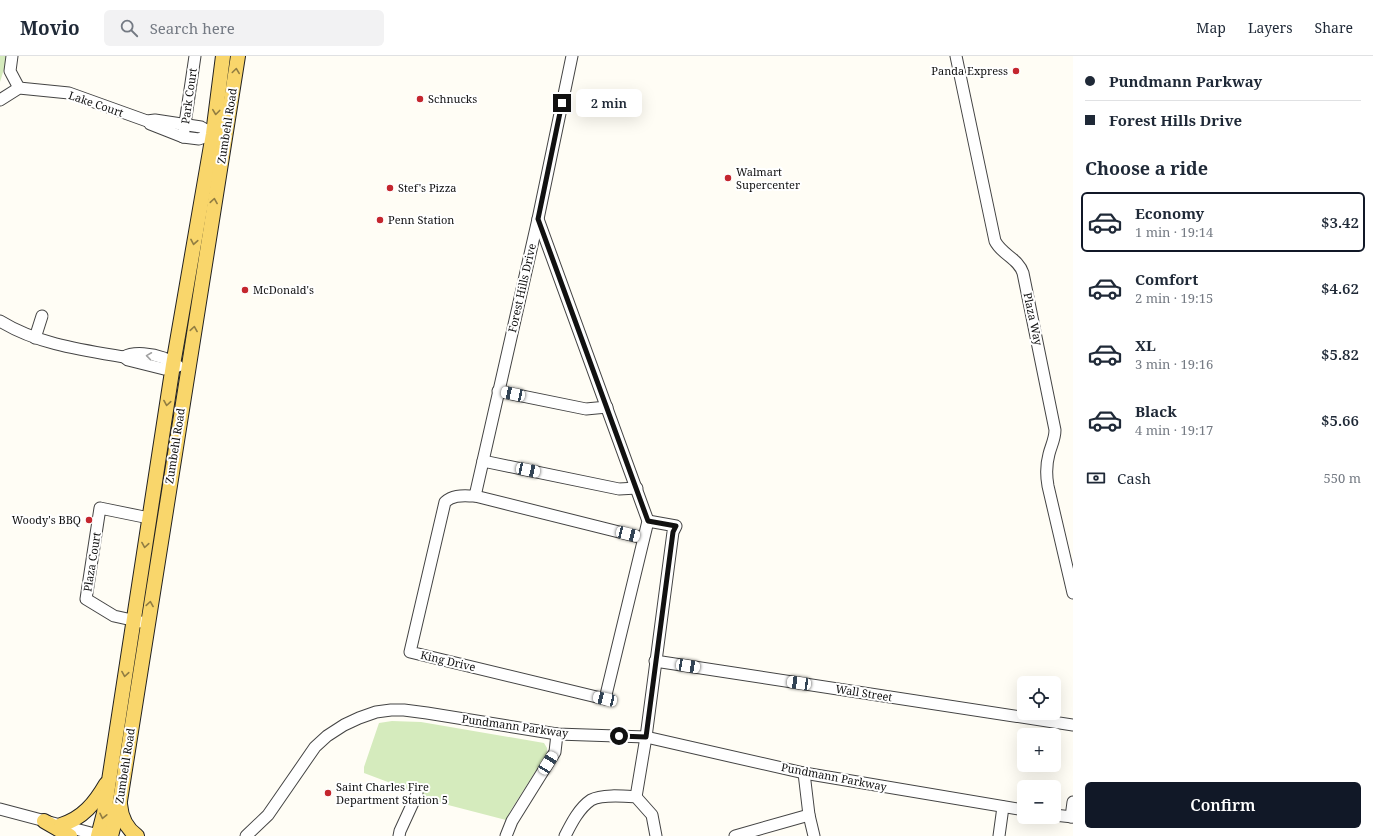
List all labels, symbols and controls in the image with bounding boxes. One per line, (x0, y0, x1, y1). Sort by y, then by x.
search box (104, 10, 384, 46)
text: Movio (20, 15, 80, 41)
icon: search (118, 17, 140, 39)
text: Search here (150, 18, 235, 38)
text: Map (1196, 18, 1226, 37)
text: Layers (1248, 18, 1293, 37)
text: Share (1315, 18, 1353, 37)
place label: Panda Express (931, 63, 1008, 78)
marker: Panda Express (1011, 66, 1021, 76)
street label: Park Court (177, 67, 200, 125)
one-way arrow (231, 68, 239, 74)
text: Pundmann Parkway (1109, 71, 1262, 91)
street label: Lake Court (67, 87, 126, 120)
street label: Zumbehl Road (213, 87, 240, 165)
callout: 2 min (576, 89, 642, 117)
place label: Schnucks (428, 91, 477, 106)
marker: Schnucks (415, 94, 425, 104)
route end (553, 94, 571, 112)
text: 2 min (591, 94, 627, 112)
one-way arrow (212, 108, 221, 115)
text: Forest Hills Drive (1109, 110, 1242, 130)
text: Choose a ride (1085, 156, 1208, 180)
place label: Walmart Supercenter (736, 164, 801, 192)
marker: Walmart Supercenter (723, 173, 733, 183)
place label: Stef's Pizza (398, 180, 457, 195)
marker: Stef's Pizza (385, 183, 395, 193)
one-way arrow (210, 198, 218, 204)
text: Economy (1135, 203, 1204, 223)
icon: car (1087, 204, 1123, 240)
place label: Penn Station (388, 212, 454, 227)
text: $3.42 (1321, 212, 1359, 232)
marker: Penn Station (375, 215, 385, 225)
text: 1 min · 19:14 (1135, 223, 1213, 241)
one-way arrow (190, 239, 199, 245)
street label: Forest Hills Drive (504, 242, 539, 334)
text: Comfort (1135, 269, 1198, 289)
icon: car (1087, 270, 1123, 306)
text: $4.62 (1321, 278, 1359, 298)
place label: McDonald's (253, 282, 314, 297)
marker: McDonald's (240, 285, 250, 295)
text: 2 min · 19:15 (1135, 289, 1213, 307)
street label: Plaza Way (1021, 291, 1047, 348)
one-way arrow (189, 326, 198, 332)
text: XL (1135, 335, 1156, 355)
icon: car (1087, 336, 1123, 372)
text: $5.82 (1321, 344, 1359, 364)
one-way arrow (146, 352, 152, 361)
text: 3 min · 19:16 (1135, 355, 1213, 373)
car (500, 386, 526, 402)
one-way arrow (163, 400, 172, 406)
text: Black (1135, 401, 1177, 421)
icon: car (1087, 402, 1123, 438)
street label: Zumbehl Road (161, 407, 188, 485)
text: $5.66 (1321, 410, 1359, 430)
text: 4 min · 19:17 (1135, 421, 1213, 439)
car (515, 462, 541, 478)
icon: cash (1085, 467, 1107, 489)
text: Cash (1117, 468, 1151, 488)
text: 550 m (1324, 469, 1361, 487)
place label: Woody's BBQ (12, 512, 81, 527)
marker: Woody's BBQ (84, 515, 94, 525)
car (615, 525, 641, 543)
street label: Plaza Court (79, 531, 104, 593)
one-way arrow (141, 542, 150, 549)
one-way arrow (145, 601, 154, 608)
street label: King Drive (419, 647, 477, 674)
car (675, 658, 701, 674)
one-way arrow (121, 671, 130, 677)
car (786, 675, 812, 691)
map controls (1017, 676, 1061, 824)
button: locate (1017, 676, 1061, 720)
street label: Wall Street (835, 681, 894, 704)
car (592, 690, 618, 708)
street label: Pundmann Parkway (461, 711, 570, 741)
street label: Zumbehl Road (111, 727, 138, 805)
route start (610, 727, 628, 745)
button: + (1017, 728, 1061, 772)
car (537, 750, 559, 776)
street label: Pundmann Parkway (780, 759, 889, 794)
place label: Saint Charles Fire Department Station 5 (336, 779, 448, 807)
button: − (1017, 780, 1061, 824)
button: Confirm (1085, 782, 1361, 828)
marker: Saint Charles Fire Department Station 5 (323, 788, 333, 798)
one-way arrow (99, 813, 107, 819)

